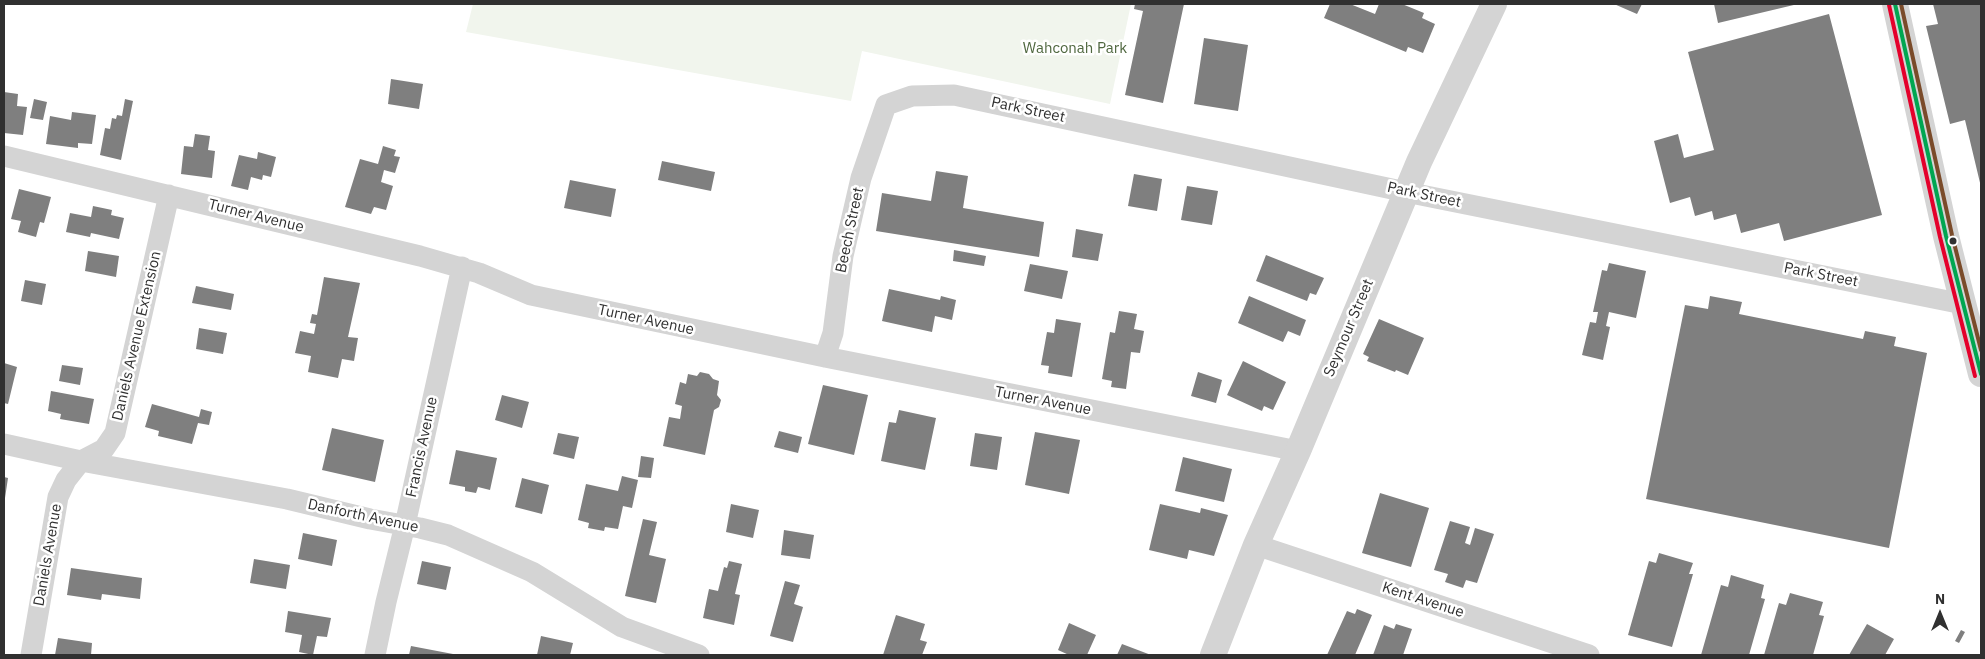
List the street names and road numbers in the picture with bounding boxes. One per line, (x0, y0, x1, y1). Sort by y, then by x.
street label: Park Street (989, 93, 1067, 127)
street label: Park Street (1385, 178, 1463, 212)
street label: Beech Street (832, 186, 868, 274)
street label: Turner Avenue (206, 195, 306, 237)
street label: Daniels Avenue Extension (109, 249, 165, 423)
street label: Park Street (1782, 259, 1860, 291)
street label: Seymour Street (1320, 276, 1378, 380)
street label: Turner Avenue (596, 301, 696, 339)
street label: Turner Avenue (993, 383, 1093, 419)
street label: Francis Avenue (403, 395, 441, 499)
street label: Danforth Avenue (306, 495, 420, 537)
street label: Daniels Avenue (30, 502, 66, 608)
street label: Kent Avenue (1380, 578, 1466, 622)

